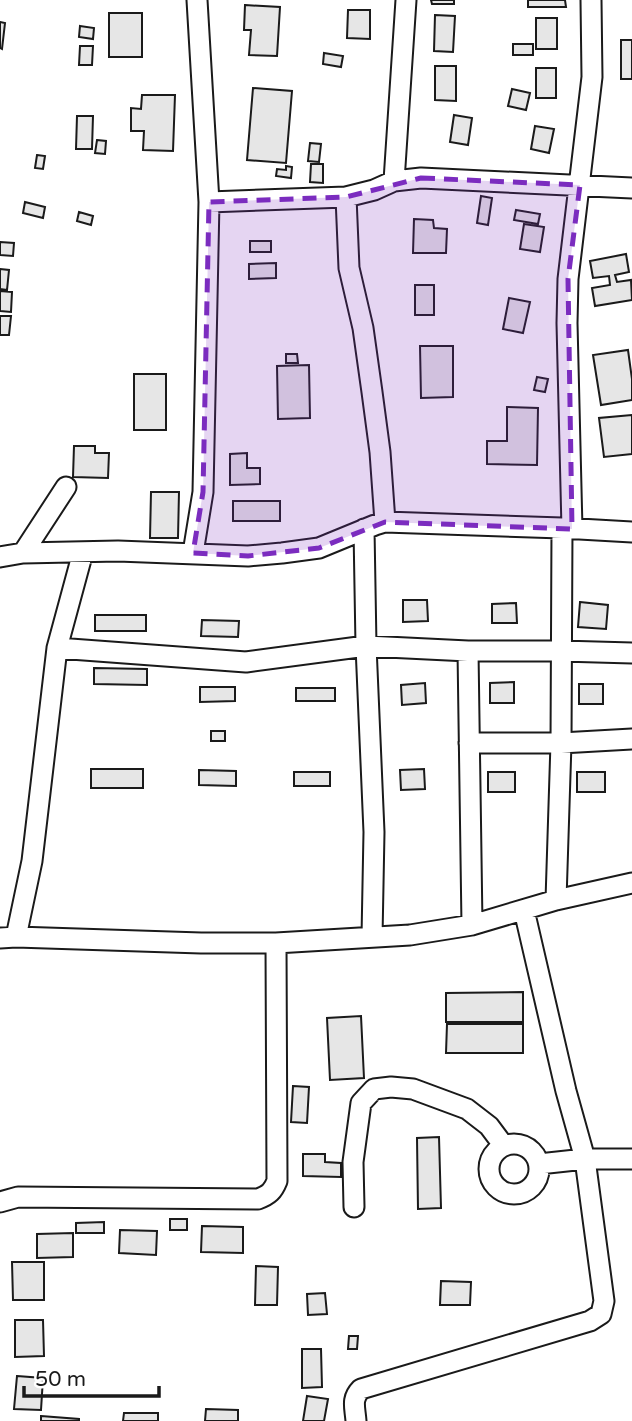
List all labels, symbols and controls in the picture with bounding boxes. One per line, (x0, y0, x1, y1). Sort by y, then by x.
scale bar (24, 1354, 159, 1398)
text: 50 m (35, 1367, 86, 1392)

